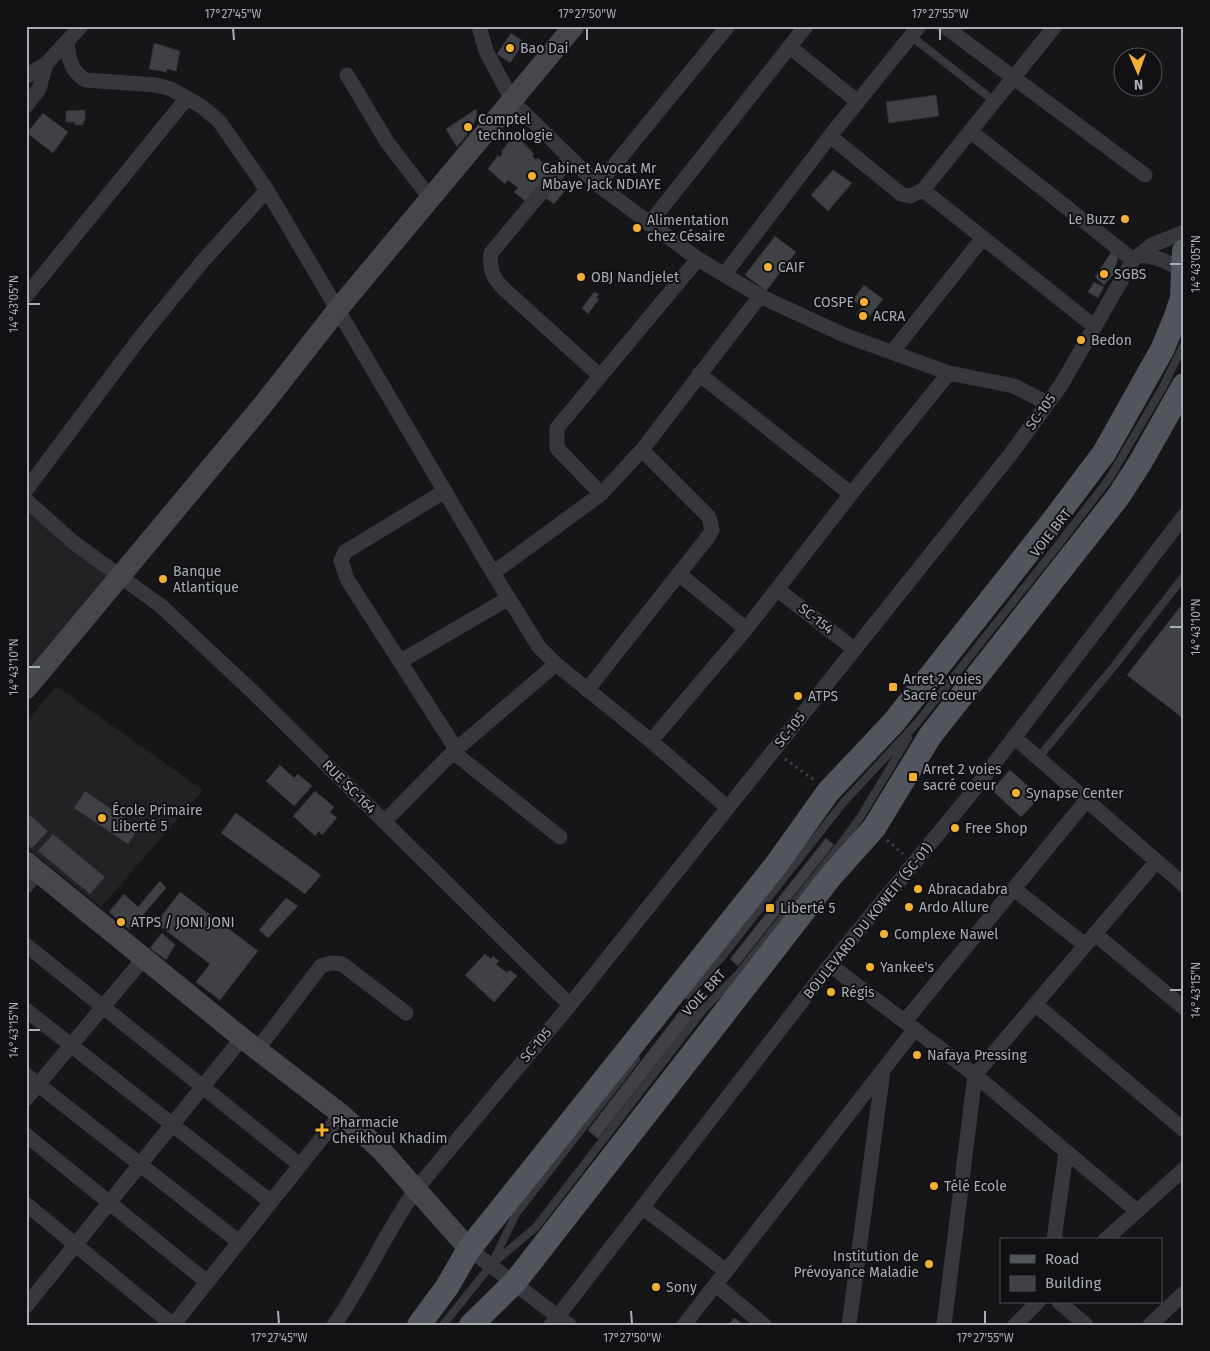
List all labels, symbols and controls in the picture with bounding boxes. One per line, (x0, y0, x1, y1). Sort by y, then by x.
text: 17°27'45"W (205, 7, 262, 21)
text: 17°27'50"W (558, 7, 616, 21)
text: 17°27'55"W (911, 7, 969, 21)
place label: Bao Dai (520, 40, 568, 57)
marker: Bao Dai (504, 42, 516, 54)
north arrow (1112, 48, 1162, 98)
text: N (1133, 76, 1143, 93)
place label: Comptel technologie (478, 111, 553, 144)
marker: Comptel technologie (462, 121, 474, 133)
place label: Cabinet Avocat Mr Mbaye Jack NDIAYE (542, 160, 661, 193)
marker: Cabinet Avocat Mr Mbaye Jack NDIAYE (526, 170, 538, 182)
place label: Le Buzz (1068, 211, 1115, 228)
place label: Alimentation chez Césaire (647, 212, 729, 245)
marker: Le Buzz (1119, 213, 1131, 225)
marker: Alimentation chez Césaire (631, 222, 643, 234)
text: 14°43'05"N (1189, 235, 1203, 293)
place label: CAIF (778, 259, 805, 276)
marker: CAIF (762, 261, 774, 273)
place label: SGBS (1114, 266, 1147, 283)
marker: SGBS (1098, 268, 1110, 280)
place label: OBJ Nandjelet (591, 269, 680, 286)
marker: OBJ Nandjelet (575, 271, 587, 283)
text: 14°43'05"N (7, 275, 21, 333)
place label: COSPE (813, 294, 854, 311)
marker: COSPE (858, 296, 870, 308)
place label: ACRA (873, 308, 905, 325)
marker: ACRA (857, 310, 869, 322)
place label: Bedon (1091, 332, 1132, 349)
marker: Bedon (1075, 334, 1087, 346)
street label: SC-105 (1022, 391, 1060, 433)
street label: VOIE BRT (1027, 505, 1076, 561)
place label: Banque Atlantique (173, 563, 239, 596)
marker: Banque Atlantique (157, 573, 169, 585)
text: 14°43'10"N (1189, 598, 1203, 656)
street label: SC-154 (795, 600, 837, 638)
text: 14°43'10"N (7, 638, 21, 696)
place label: Arret 2 voies Sacré coeur (903, 671, 982, 704)
marker: Arret 2 voies Sacré coeur (887, 681, 899, 693)
place label: ATPS (808, 688, 838, 705)
marker: ATPS (792, 690, 804, 702)
street label: SC-105 (771, 709, 809, 751)
street label: RUE SC-164 (319, 757, 380, 818)
place label: Arret 2 voies sacré coeur (923, 761, 1002, 794)
marker: Arret 2 voies sacré coeur (907, 771, 919, 783)
place label: Synapse Center (1026, 785, 1124, 802)
marker: Synapse Center (1010, 787, 1022, 799)
place label: École Primaire Liberté 5 (112, 801, 203, 835)
marker: École Primaire Liberté 5 (96, 812, 108, 824)
place label: Free Shop (965, 820, 1028, 837)
marker: Free Shop (949, 822, 961, 834)
street label: BOULEVARD DU KOWEIT (SC-01) (800, 840, 936, 1002)
place label: Abracadabra (928, 881, 1008, 898)
marker: Abracadabra (912, 883, 924, 895)
place label: Ardo Allure (919, 899, 989, 916)
place label: Liberté 5 (780, 900, 835, 917)
marker: Ardo Allure (903, 901, 915, 913)
marker: Liberté 5 (764, 902, 776, 914)
place label: ATPS / JONI JONI (131, 914, 235, 931)
marker: ATPS / JONI JONI (115, 916, 127, 928)
place label: Complexe Nawel (894, 926, 998, 943)
marker: Complexe Nawel (878, 928, 890, 940)
place label: Yankee's (880, 959, 935, 976)
marker: Yankee's (864, 961, 876, 973)
text: 14°43'15"N (1189, 962, 1203, 1018)
street label: VOIE BRT (679, 966, 730, 1020)
place label: Régis (841, 984, 875, 1001)
marker: Régis (825, 986, 837, 998)
text: 14°43'15"N (7, 1002, 21, 1058)
street label: SC-105 (517, 1024, 555, 1066)
place label: Nafaya Pressing (927, 1047, 1028, 1064)
marker: Nafaya Pressing (911, 1049, 923, 1061)
place label: Pharmacie Cheikhoul Khadim (332, 1114, 447, 1147)
marker: Pharmacie Cheikhoul Khadim (316, 1124, 328, 1136)
place label: Télé Ecole (944, 1178, 1007, 1195)
marker: Télé Ecole (928, 1180, 940, 1192)
legend (1000, 1238, 1162, 1304)
place label: Institution de Prévoyance Maladie (793, 1248, 919, 1281)
text: Road (1045, 1250, 1080, 1268)
marker: Institution de Prévoyance Maladie (923, 1258, 935, 1270)
text: Building (1045, 1274, 1101, 1292)
place label: Sony (666, 1279, 697, 1296)
marker: Sony (650, 1281, 662, 1293)
text: 17°27'45"W (251, 1331, 308, 1345)
text: 17°27'50"W (603, 1331, 661, 1345)
text: 17°27'55"W (956, 1331, 1014, 1345)

